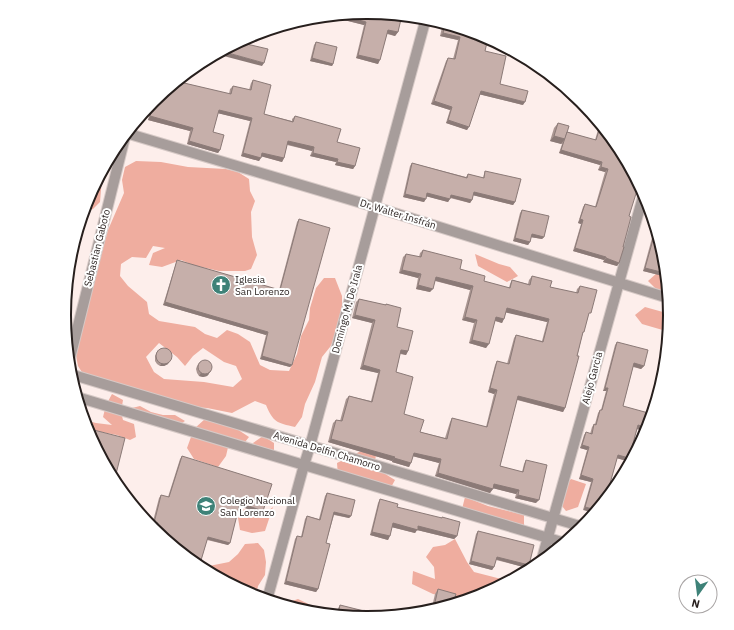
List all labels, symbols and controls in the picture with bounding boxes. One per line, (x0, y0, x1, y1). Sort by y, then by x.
street label: Dr. Walter Insfrán (358, 196, 438, 232)
street label: Sebastian Gaboto (81, 208, 113, 288)
street label: Domingo M. De Irala (329, 263, 365, 355)
place label: Iglesia San Lorenzo (235, 273, 290, 298)
church icon: Iglesia San Lorenzo (210, 274, 232, 296)
street label: Alejo Garcia (579, 350, 605, 406)
street label: Avenida Delfin Chamorro (272, 429, 382, 474)
place label: Colegio Nacional San Lorenzo (220, 494, 295, 519)
school or university icon: Colegio Nacional San Lorenzo (195, 495, 217, 517)
north arrow (678, 574, 718, 614)
text: N (690, 596, 701, 611)

